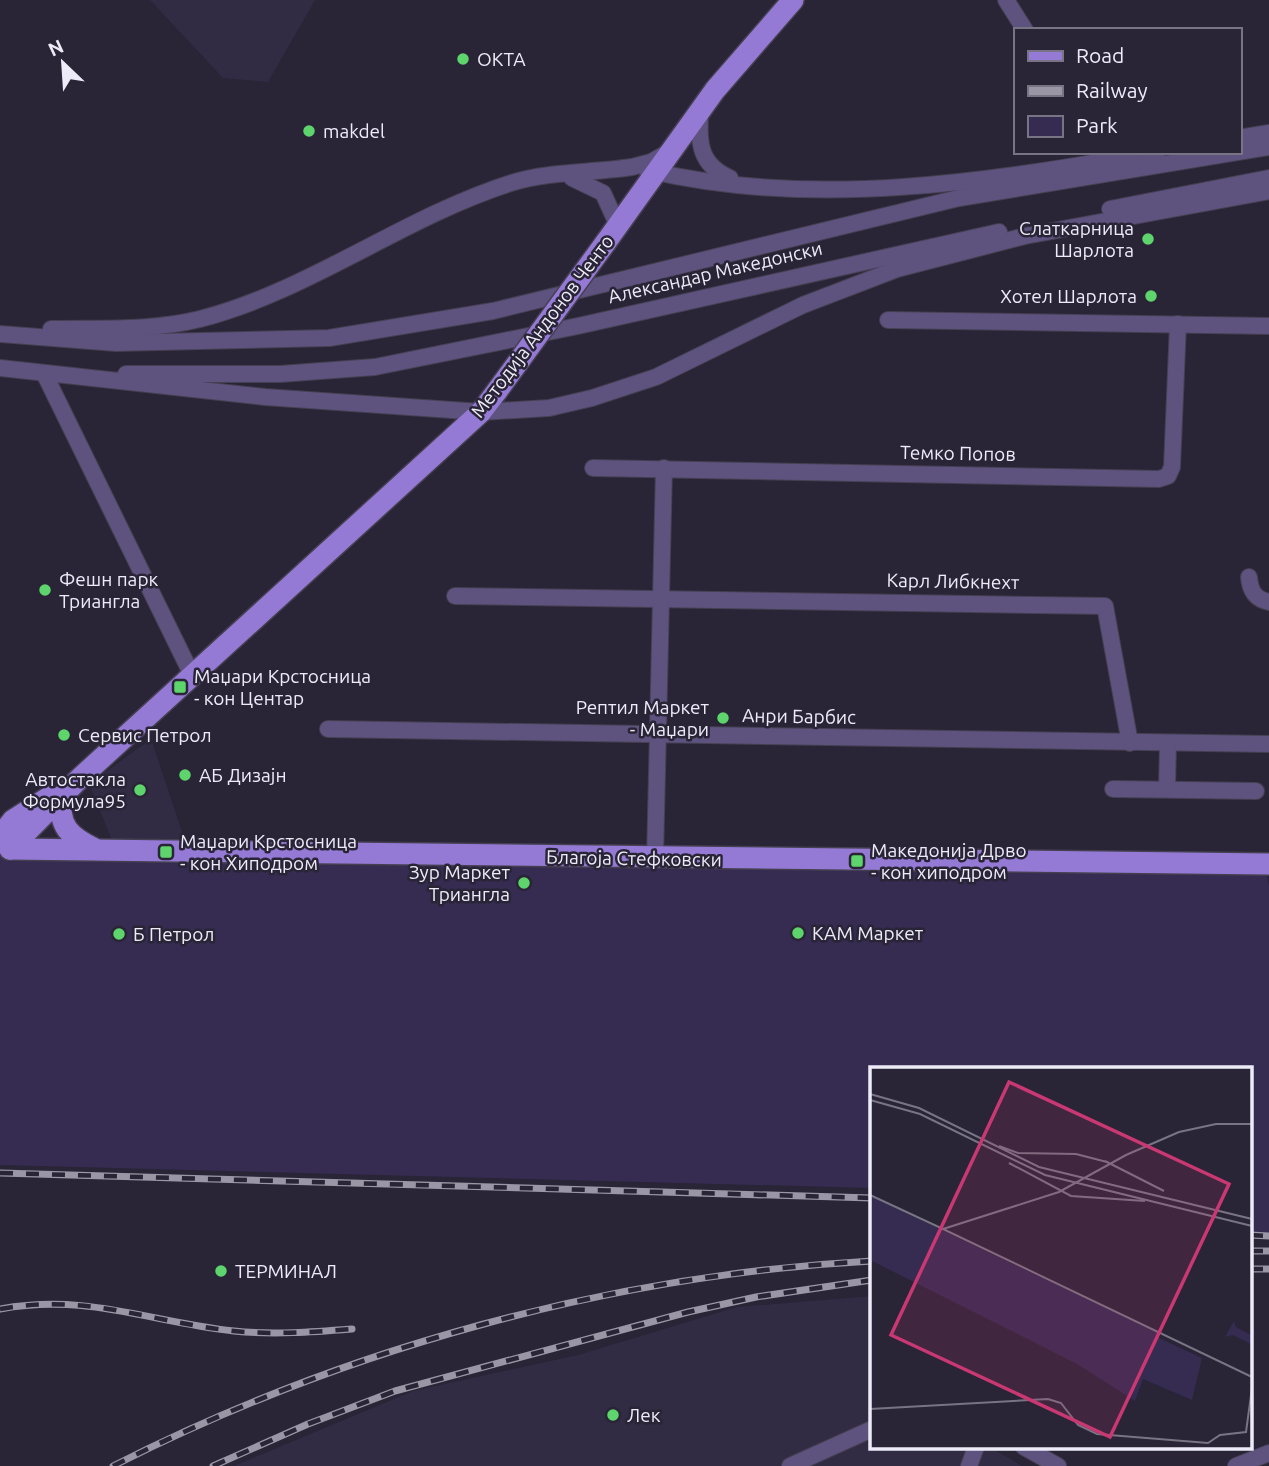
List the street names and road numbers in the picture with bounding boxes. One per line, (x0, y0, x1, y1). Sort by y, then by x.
street label: Методија Андонов Ченто (466, 230, 618, 422)
street label: Александар Македонски (606, 237, 824, 307)
street label: Темко Попов (900, 441, 1016, 465)
street label: Карл Либкнехт (886, 569, 1020, 593)
street label: Анри Барбис (742, 704, 856, 728)
street label: Благоја Стефковски (546, 845, 722, 871)

